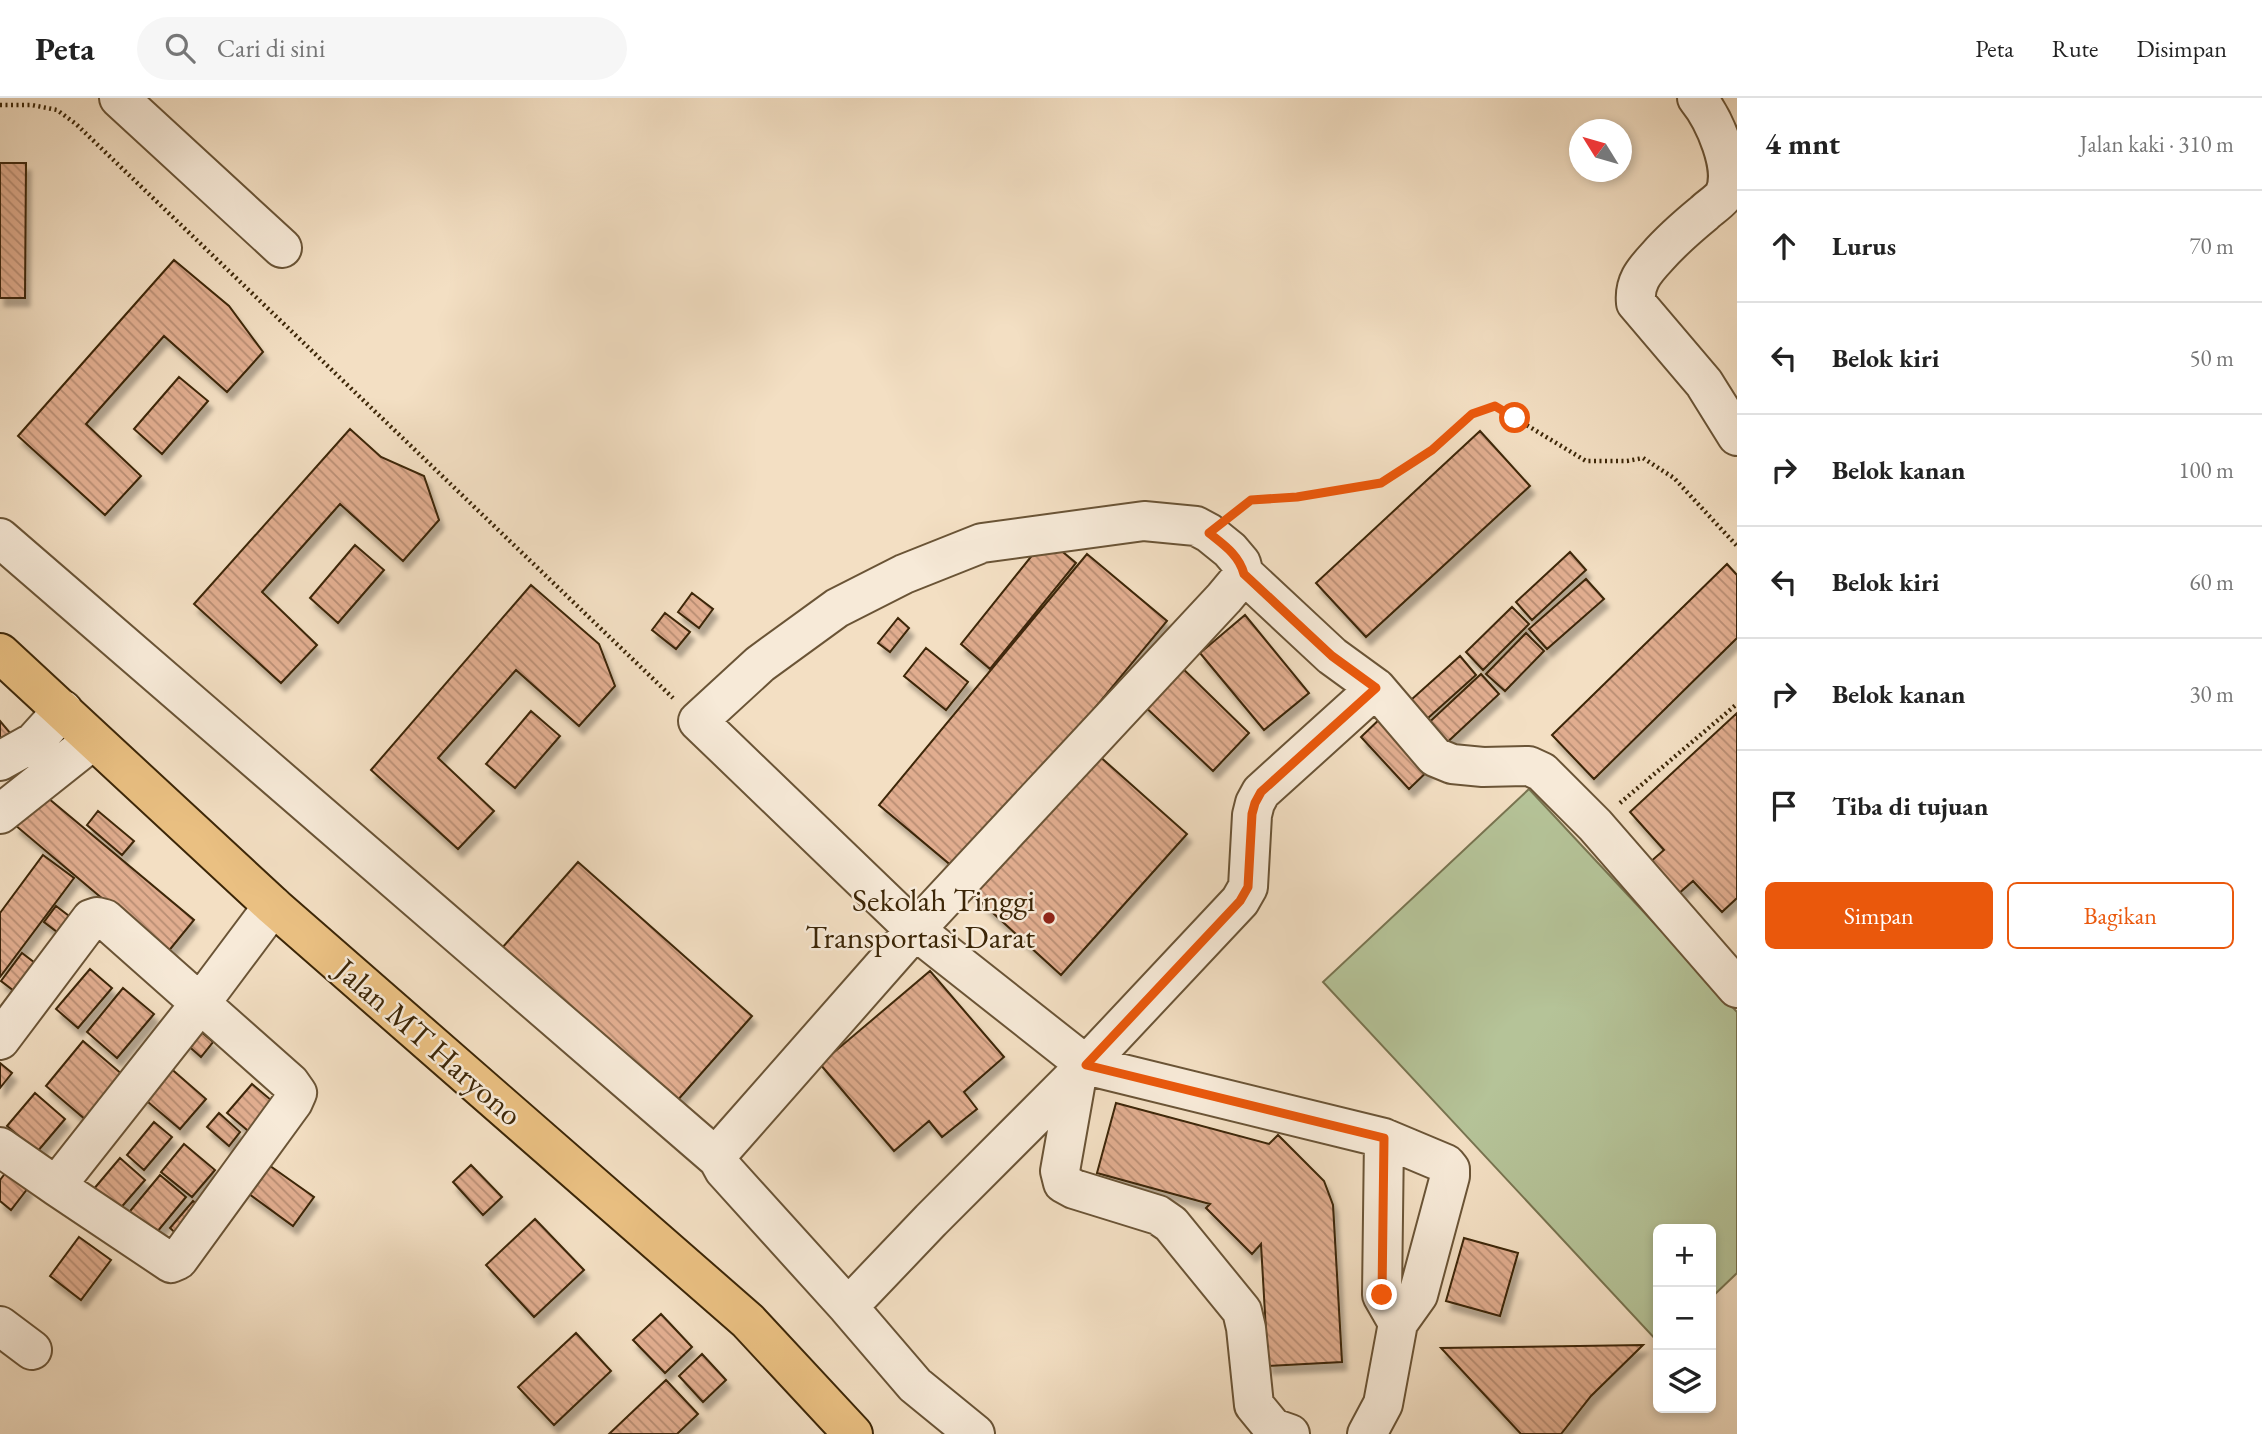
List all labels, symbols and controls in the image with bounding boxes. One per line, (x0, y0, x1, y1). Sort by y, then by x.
search box (137, 17, 627, 80)
text: Peta (35, 27, 95, 70)
icon: search (161, 29, 199, 67)
text: Cari di sini (217, 31, 325, 65)
text: Peta (1975, 33, 2014, 64)
text: Rute (2052, 33, 2098, 64)
text: Disimpan (2136, 33, 2227, 64)
north arrow (1569, 119, 1632, 182)
text: 4 mnt (1765, 124, 1840, 163)
text: Jalan kaki · 310 m (2080, 129, 2234, 159)
icon: ahead (1765, 227, 1803, 265)
text: Lurus (1832, 229, 1896, 263)
text: 70 m (2189, 231, 2234, 261)
icon: left (1765, 339, 1803, 377)
text: Belok kiri (1832, 341, 1939, 375)
text: 50 m (2189, 343, 2234, 373)
route start (1499, 402, 1530, 433)
icon: right (1765, 451, 1803, 489)
text: Belok kanan (1832, 453, 1966, 487)
text: 100 m (2178, 455, 2234, 485)
icon: left (1765, 563, 1803, 601)
text: Belok kiri (1832, 565, 1939, 599)
text: 60 m (2189, 567, 2234, 597)
icon: right (1765, 675, 1803, 713)
text: Belok kanan (1832, 677, 1966, 711)
text: 30 m (2189, 679, 2234, 709)
icon: arrive (1765, 787, 1803, 825)
text: Tiba di tujuan (1832, 789, 1988, 823)
place label: Sekolah Tinggi Transportasi Darat (805, 879, 1035, 958)
button: Simpan (1765, 882, 1993, 949)
button: Bagikan (2007, 882, 2234, 949)
marker: Sekolah Tinggi Transportasi Darat (1041, 910, 1057, 926)
street label: Jalan MT Haryono (324, 947, 532, 1135)
map controls (1653, 1224, 1716, 1413)
button: + (1653, 1224, 1716, 1287)
route end (1366, 1279, 1397, 1310)
button: − (1653, 1287, 1716, 1350)
button: layers (1653, 1350, 1716, 1413)

